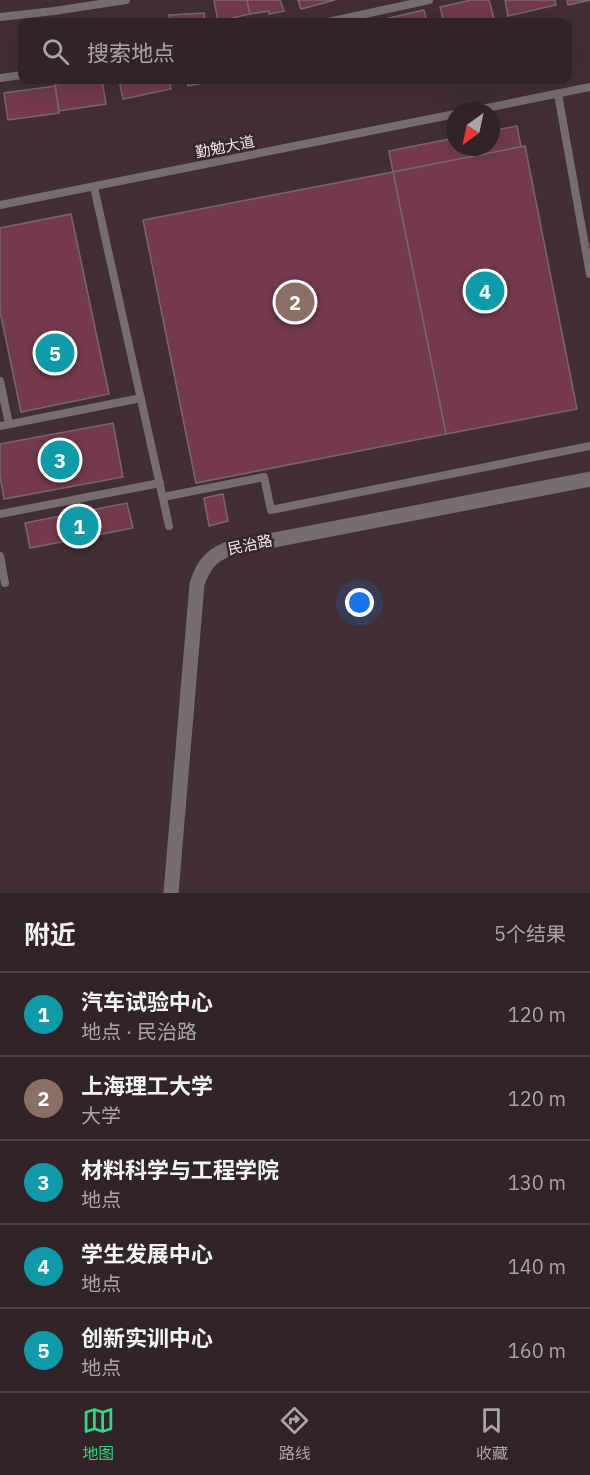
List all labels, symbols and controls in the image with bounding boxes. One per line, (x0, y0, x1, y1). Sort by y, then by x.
search box (18, 18, 572, 84)
icon: search (39, 35, 72, 68)
text: 搜索地点 (87, 38, 175, 67)
north arrow (446, 102, 500, 156)
street label: 勤勉大道 (194, 131, 256, 162)
pin: 4 (466, 268, 504, 314)
pin: 2 (276, 280, 314, 324)
pin: 5 (36, 330, 74, 376)
pin: 3 (40, 438, 80, 482)
pin: 1 (60, 504, 98, 548)
street label: 民治路 (226, 531, 274, 558)
your location (345, 588, 374, 617)
text: 附近 (24, 917, 76, 951)
text: 5个结果 (494, 920, 566, 947)
text: 汽车试验中心 (81, 987, 213, 1016)
text: 1 (38, 1001, 50, 1028)
text: 120 m (508, 1001, 566, 1028)
text: 地点 · 民治路 (81, 1018, 197, 1045)
text: 上海理工大学 (81, 1071, 213, 1100)
text: 2 (38, 1085, 50, 1112)
text: 120 m (508, 1085, 566, 1112)
text: 大学 (81, 1102, 121, 1129)
text: 材料科学与工程学院 (81, 1155, 279, 1184)
text: 3 (38, 1169, 50, 1196)
text: 130 m (508, 1169, 566, 1196)
text: 地点 (81, 1186, 121, 1213)
text: 学生发展中心 (81, 1239, 213, 1268)
text: 4 (38, 1253, 50, 1280)
text: 140 m (508, 1253, 566, 1280)
text: 地点 (81, 1270, 121, 1297)
text: 创新实训中心 (81, 1323, 213, 1352)
text: 5 (38, 1337, 50, 1364)
text: 160 m (508, 1337, 566, 1364)
text: 地点 (81, 1354, 121, 1381)
tab: 地图 (82, 1404, 115, 1464)
tab: 路线 (278, 1404, 311, 1464)
tab: 收藏 (475, 1404, 508, 1464)

